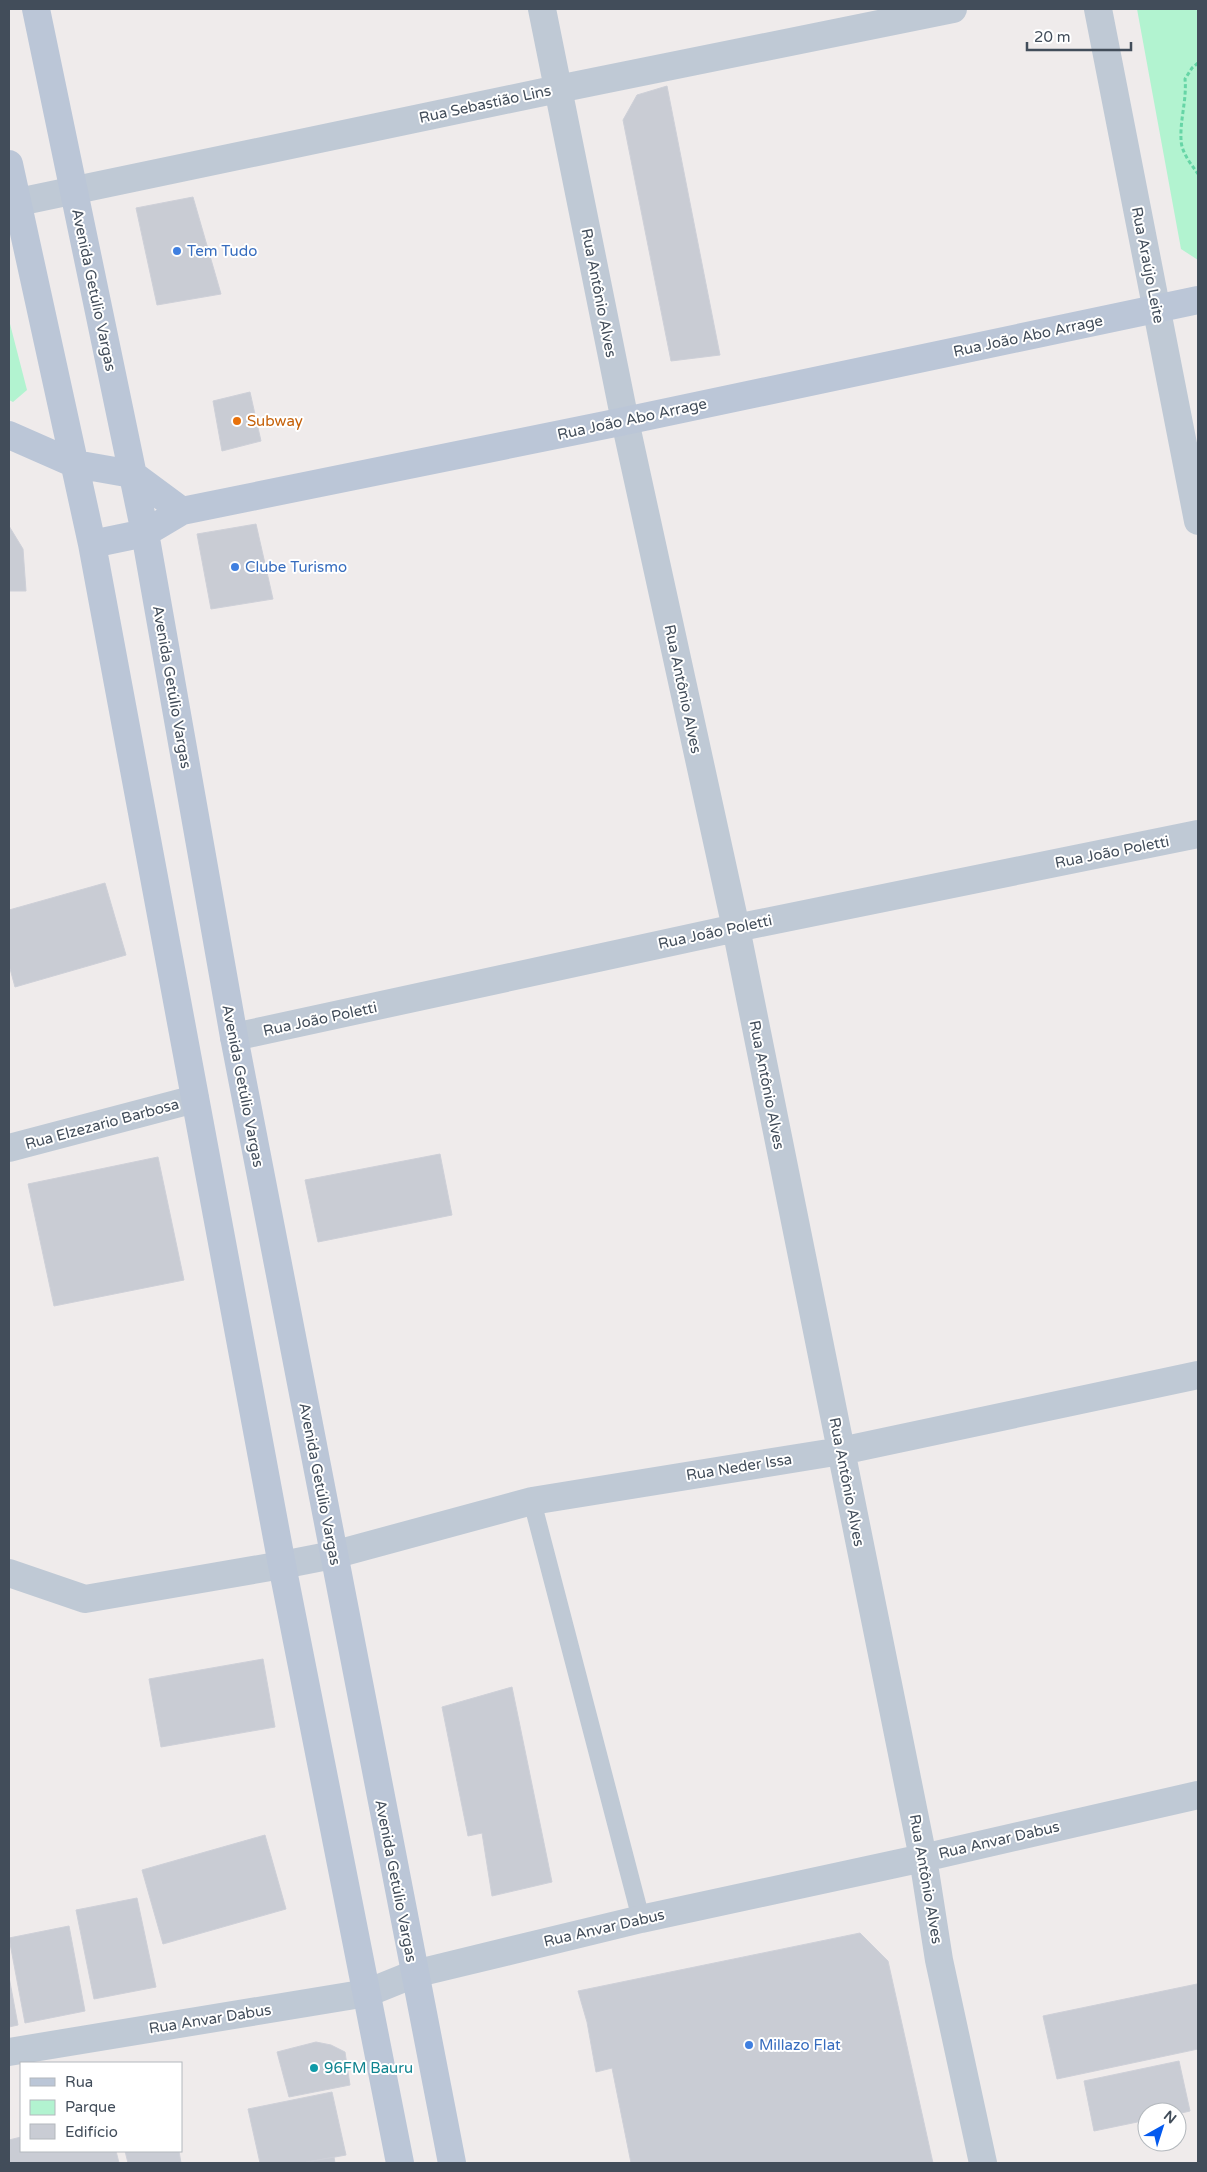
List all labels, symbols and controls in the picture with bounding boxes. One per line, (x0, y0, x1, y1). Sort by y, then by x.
scale bar (1027, 20, 1131, 52)
text: 20 m (1034, 28, 1071, 46)
street label: Rua Sebastião Lins (417, 81, 553, 127)
street label: Rua Araújo Leite (1128, 205, 1168, 325)
street label: Avenida Getúlio Vargas (68, 207, 120, 373)
street label: Rua Antônio Alves (578, 227, 620, 359)
place label: Tem Tudo (187, 242, 257, 260)
marker: Tem Tudo (171, 245, 183, 257)
street label: Rua João Abo Arrage (952, 311, 1104, 361)
street label: Rua João Abo Arrage (556, 394, 708, 444)
place label: Subway (247, 412, 303, 430)
marker: Subway (231, 415, 243, 427)
place label: Clube Turismo (245, 558, 347, 576)
marker: Clube Turismo (229, 561, 241, 573)
street label: Avenida Getúlio Vargas (149, 604, 195, 770)
street label: Rua Antônio Alves (661, 623, 705, 755)
street label: Rua João Poletti (1053, 832, 1171, 872)
street label: Rua João Poletti (656, 911, 774, 953)
street label: Rua João Poletti (261, 998, 379, 1040)
street label: Avenida Getúlio Vargas (218, 1003, 268, 1169)
street label: Rua Antônio Alves (746, 1019, 788, 1151)
street label: Rua Elzezario Barbosa (23, 1095, 181, 1153)
street label: Avenida Getúlio Vargas (295, 1401, 345, 1567)
street label: Rua Antônio Alves (826, 1416, 868, 1548)
street label: Rua Neder Issa (685, 1450, 793, 1484)
street label: Avenida Getúlio Vargas (371, 1798, 421, 1964)
street label: Rua Antônio Alves (906, 1813, 946, 1945)
street label: Rua Anvar Dabus (937, 1817, 1061, 1863)
street label: Rua Anvar Dabus (542, 1905, 666, 1951)
street label: Rua Anvar Dabus (148, 2000, 272, 2038)
place label: Millazo FIat (759, 2036, 841, 2054)
marker: Millazo FIat (743, 2039, 755, 2051)
place label: 96FM Bauru (324, 2059, 413, 2077)
legend (20, 2062, 182, 2152)
marker: 96FM Bauru (308, 2062, 320, 2074)
text: Rua (65, 2073, 93, 2091)
text: Parque (65, 2098, 116, 2116)
north arrow (1137, 2102, 1187, 2152)
text: N (1160, 2107, 1180, 2127)
text: Edifício (65, 2123, 118, 2141)

